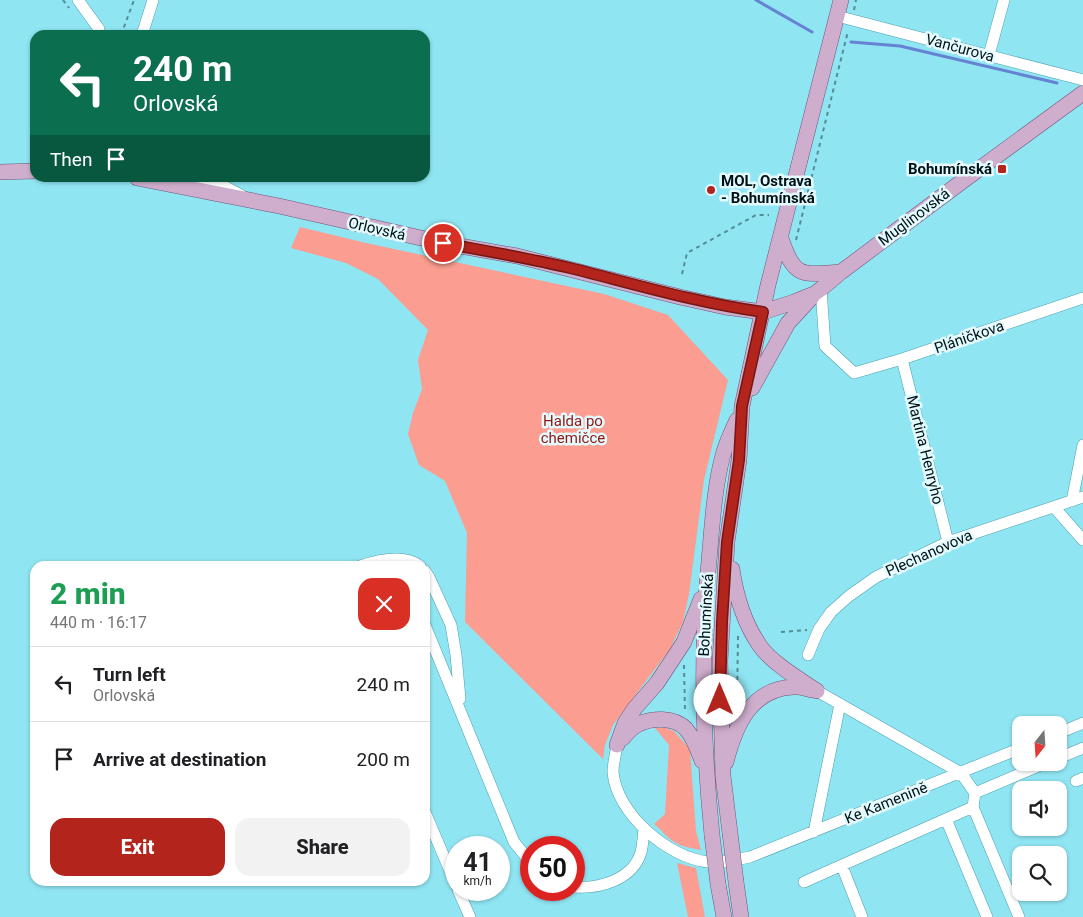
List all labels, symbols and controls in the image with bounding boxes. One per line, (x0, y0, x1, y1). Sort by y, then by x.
street label: Vančurova (924, 30, 996, 66)
text: 240 m (133, 49, 232, 90)
icon: left (50, 50, 115, 115)
text: Orlovská (133, 91, 218, 116)
icon: arrive (102, 145, 130, 173)
text: Then (50, 148, 92, 171)
place label: Bohumínská (908, 160, 992, 178)
marker: Bohumínská (996, 163, 1008, 175)
place label: MOL, Ostrava - Bohumínská (721, 172, 815, 207)
marker: MOL, Ostrava - Bohumínská (705, 184, 717, 196)
street label: Muglinovská (875, 184, 953, 250)
street label: Orlovská (347, 214, 407, 244)
pin (422, 222, 464, 264)
icon: arrive (429, 229, 457, 257)
street label: Pláničkova (932, 317, 1006, 357)
street label: Martina Henryho (903, 394, 947, 506)
park label: Halda po chemičce (541, 412, 605, 447)
street label: Plechanovova (883, 526, 975, 580)
street label: Bohumínská (695, 573, 717, 657)
text: 2 min (50, 576, 126, 611)
button: close (358, 578, 410, 630)
text: 440 m · 16:17 (50, 613, 147, 632)
text: Turn left (93, 663, 166, 686)
icon: left (50, 670, 78, 698)
text: 240 m (357, 673, 410, 696)
position arrow (693, 673, 745, 725)
text: Orlovská (93, 686, 155, 705)
north arrow (1012, 716, 1068, 771)
map controls (1012, 716, 1067, 901)
icon: arrive (50, 745, 78, 773)
text: Arrive at destination (93, 748, 266, 771)
text: 200 m (357, 748, 410, 771)
street label: Ke Kamenině (842, 778, 930, 828)
button: sound (1012, 781, 1067, 836)
button: Exit (50, 818, 225, 876)
button: Share (235, 818, 410, 876)
speed limit sign: 50 (520, 836, 585, 901)
button: search (1012, 846, 1067, 901)
text: 41 (463, 848, 492, 877)
text: km/h (463, 874, 492, 888)

